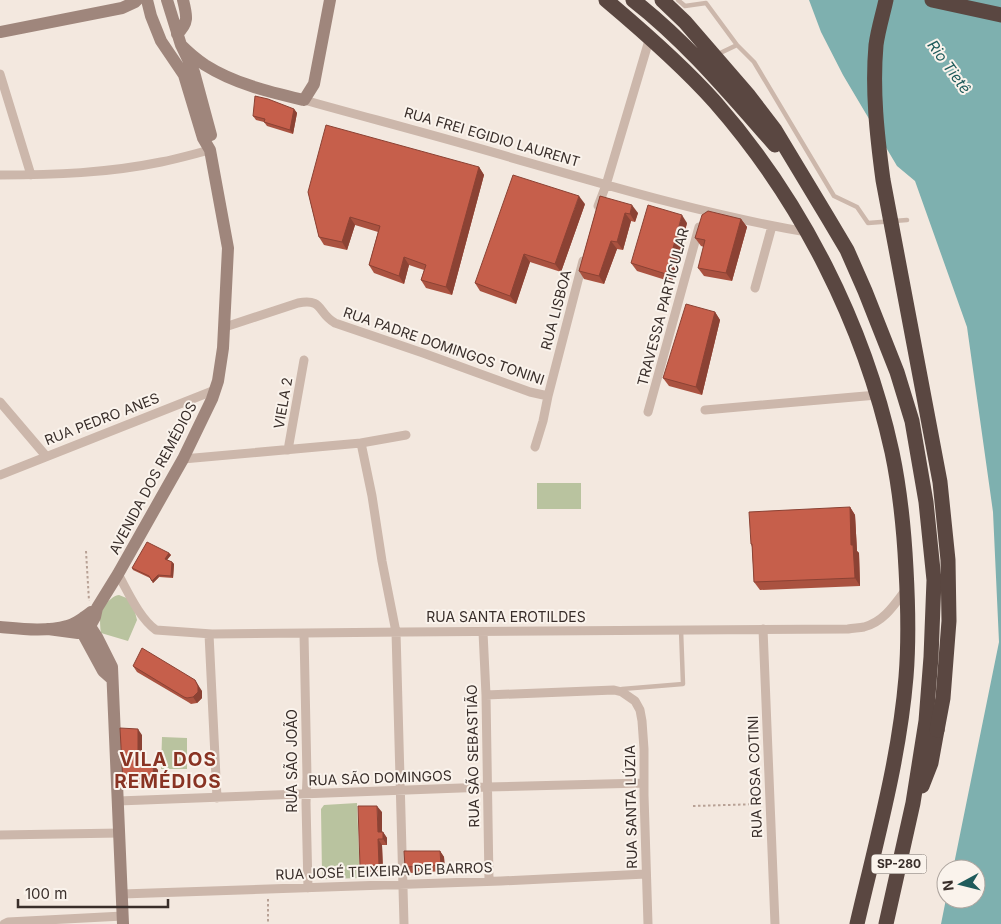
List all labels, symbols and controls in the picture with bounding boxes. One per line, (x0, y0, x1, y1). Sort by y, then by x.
water label: Rio Tietê (924, 36, 975, 97)
street label: RUA FREI EGIDIO LAURENT (402, 103, 582, 170)
street label: TRAVESSA PARTICULAR (633, 226, 692, 388)
street label: RUA LISBOA (537, 268, 574, 352)
street label: RUA PADRE DOMINGOS TONINI (341, 303, 547, 388)
street label: VIELA 2 (270, 376, 295, 430)
street label: RUA PEDRO ANES (42, 389, 162, 448)
street label: AVENIDA DOS REMÉDIOS (105, 399, 200, 557)
street label: RUA SANTA EROTILDES (426, 608, 586, 625)
street label: RUA SÃO SEBASTIÃO (463, 684, 482, 828)
street label: RUA SÃO JOÃO (283, 709, 300, 813)
street label: RUA ROSA COTINI (744, 715, 765, 839)
street label: RUA SANTA LÚZIA (621, 745, 640, 869)
district label: VILA DOS REMÉDIOS (114, 748, 222, 793)
street label: RUA SÃO DOMINGOS (308, 767, 452, 788)
road number: SP-280 (872, 854, 926, 874)
street label: RUA JOSÉ TEIXEIRA DE BARROS (275, 858, 493, 883)
north arrow (936, 859, 986, 909)
scale bar (18, 876, 168, 908)
text: N (939, 879, 957, 892)
text: 100 m (25, 884, 67, 903)

